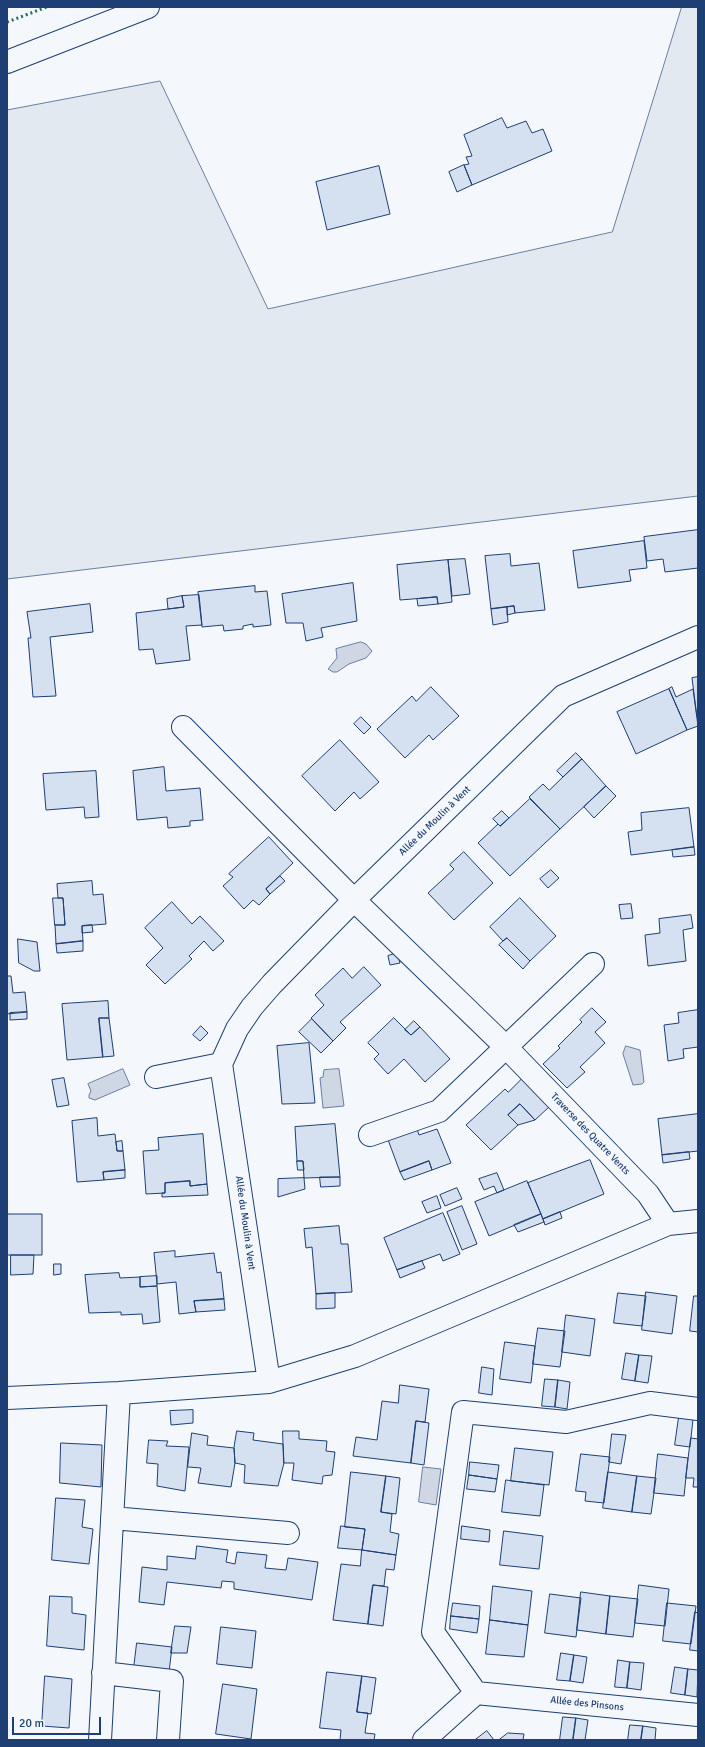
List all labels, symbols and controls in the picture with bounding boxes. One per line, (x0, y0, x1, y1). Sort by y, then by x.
street label: Allée du Moulin à Vent (397, 784, 473, 858)
street label: Traverse des Quatre Vents (548, 1091, 632, 1177)
street label: Allée du Moulin à Vent (232, 1175, 258, 1271)
street label: Allée des Pinsons (550, 1694, 624, 1714)
scale bar (14, 1709, 103, 1735)
text: 20 m (19, 1716, 44, 1731)

